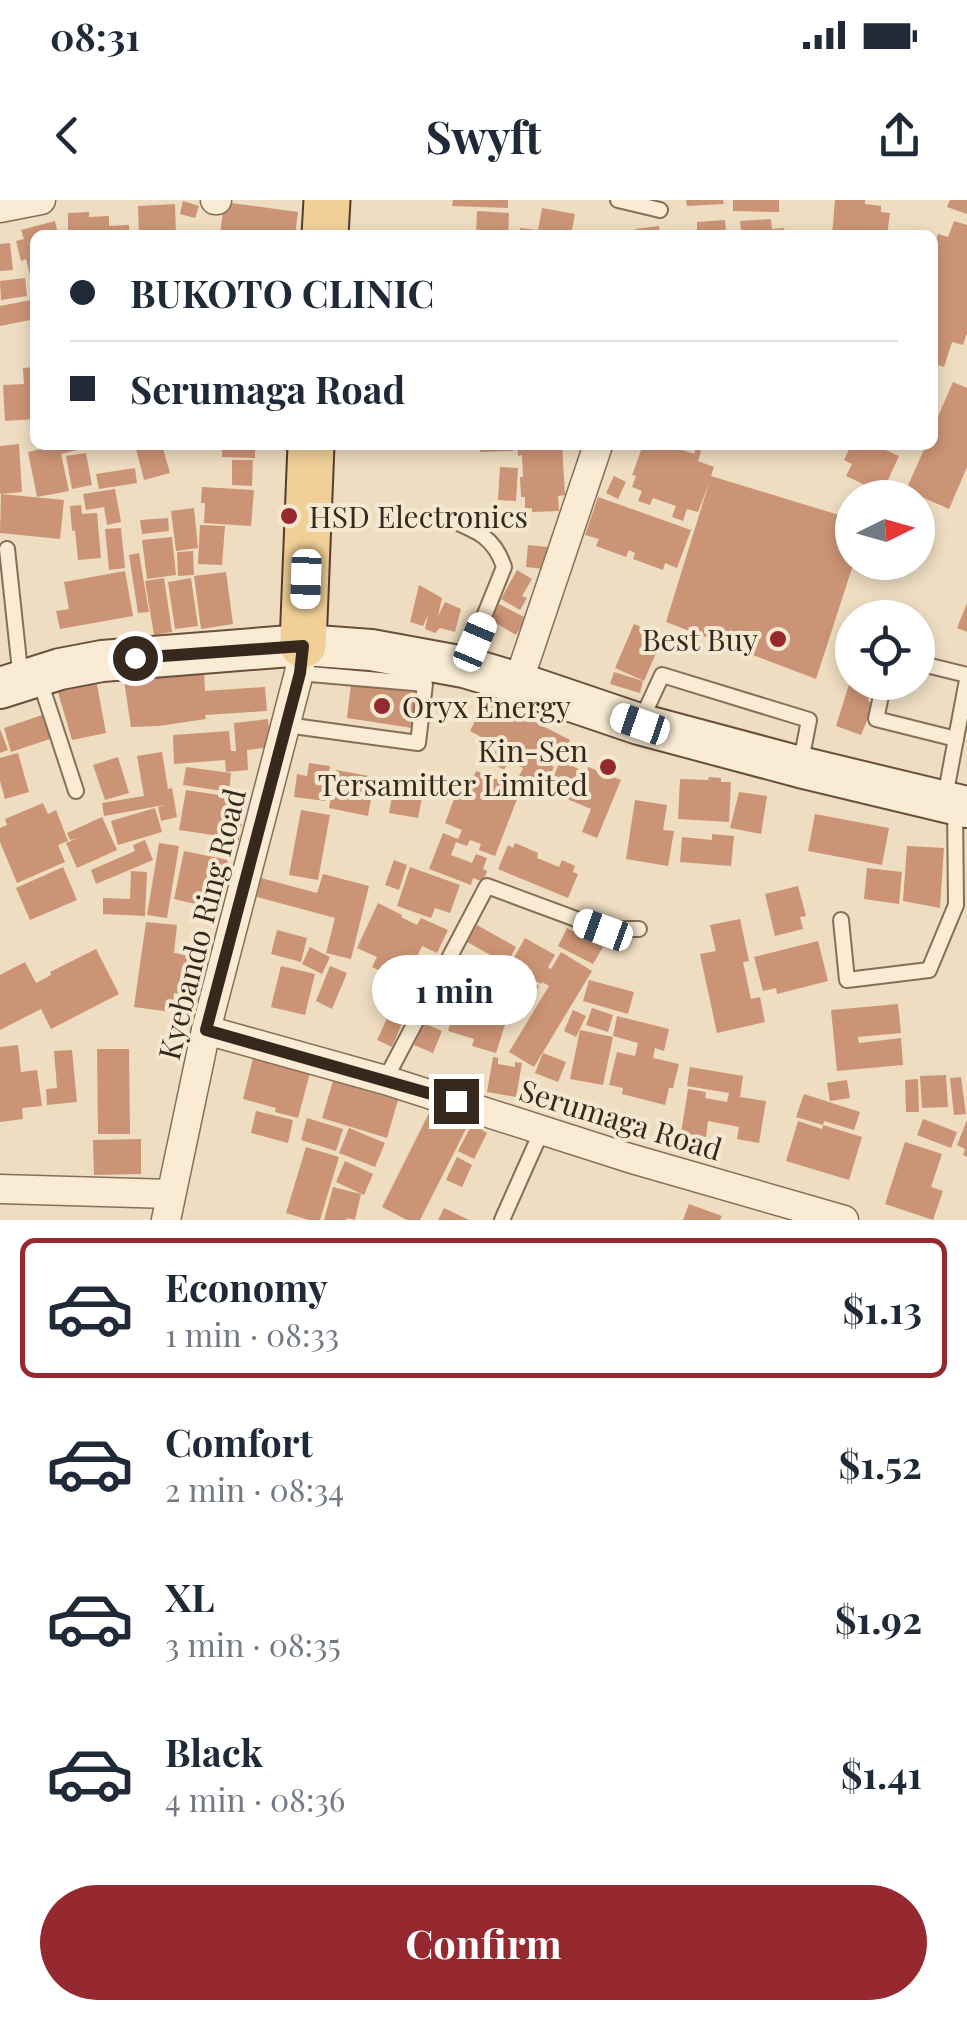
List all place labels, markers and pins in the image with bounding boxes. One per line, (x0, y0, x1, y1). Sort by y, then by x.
place label: HSD Electronics (309, 496, 528, 536)
marker: HSD Electronics (278, 505, 300, 527)
place label: Best Buy (642, 619, 758, 659)
marker: Best Buy (767, 628, 789, 650)
place label: Oryx Energy (402, 686, 571, 726)
marker: Oryx Energy (371, 695, 393, 717)
place label: Kin-Sen Tersamitter Limited (318, 730, 588, 804)
marker: Kin-Sen Tersamitter Limited (597, 756, 619, 778)

